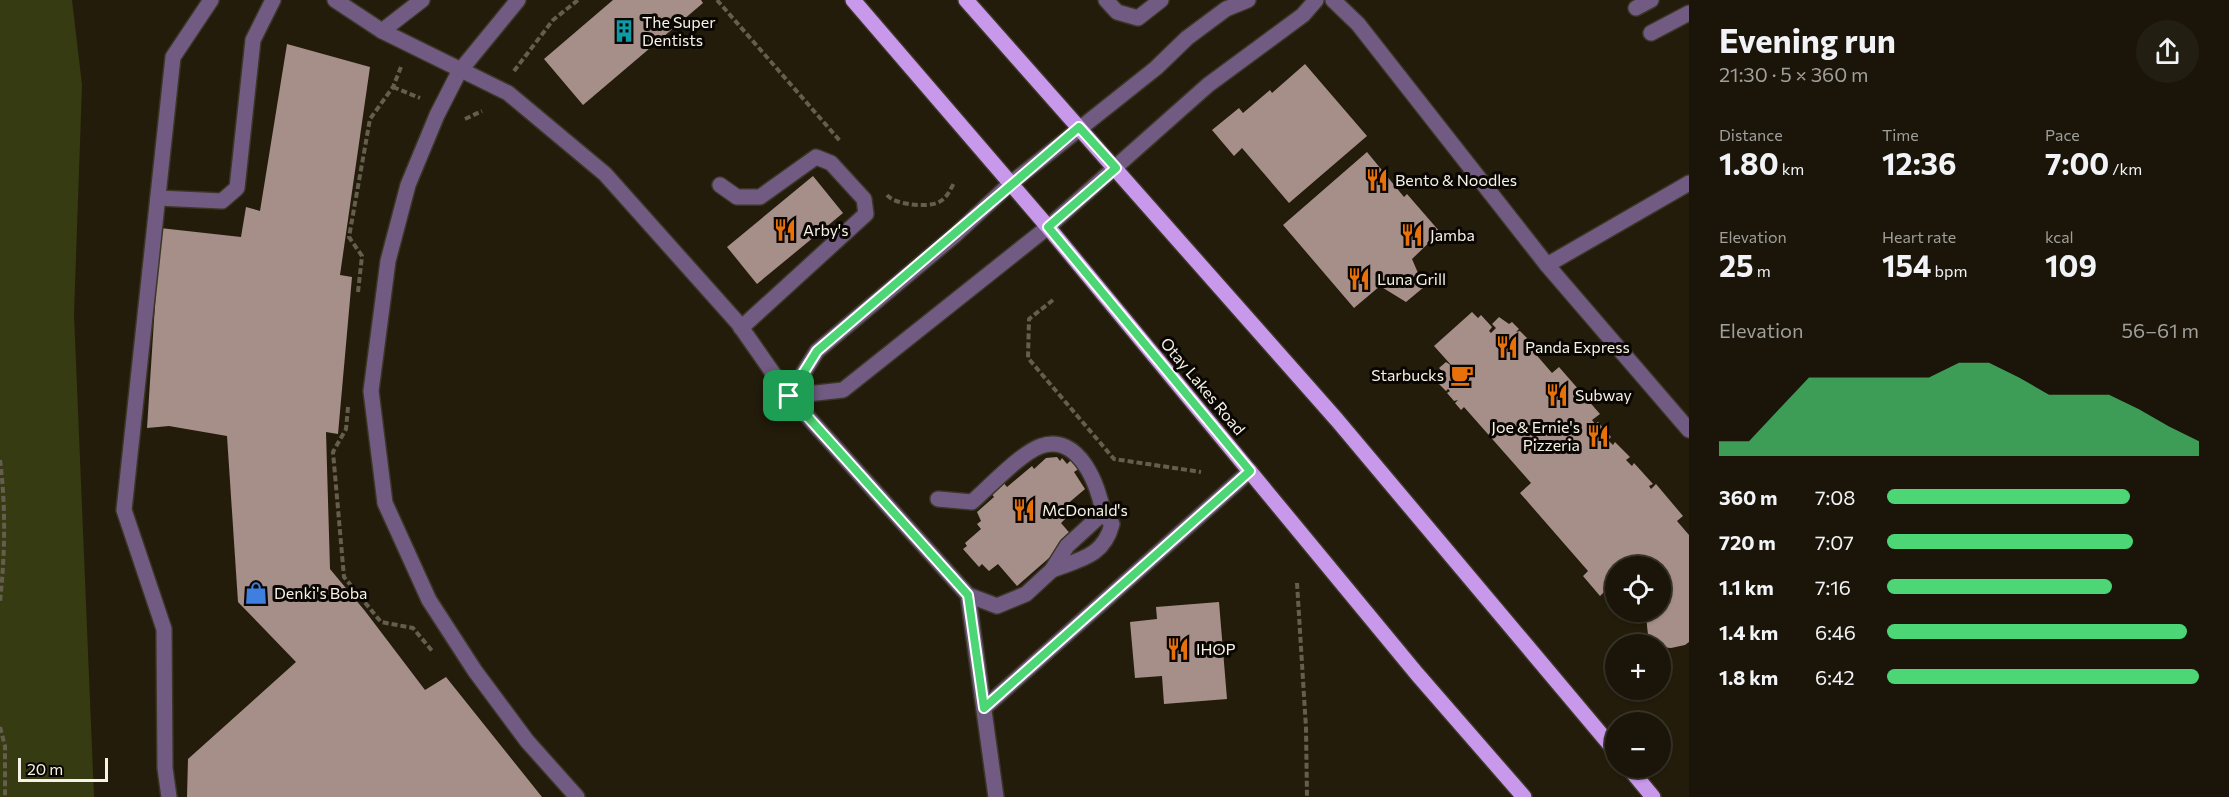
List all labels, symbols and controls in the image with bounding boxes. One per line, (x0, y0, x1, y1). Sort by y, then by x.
place label: The Super Dentists (642, 12, 716, 49)
building icon: The Super Dentists (611, 18, 637, 44)
text: Evening run (1719, 19, 1896, 60)
button: share (2136, 20, 2199, 83)
text: 21:30 · 5 × 360 m (1719, 62, 1869, 86)
text: Distance (1719, 125, 1783, 144)
text: Time (1882, 125, 1919, 144)
text: Pace (2045, 125, 2080, 144)
text: 1.80 (1719, 144, 1779, 181)
text: 12:36 (1882, 144, 1957, 181)
text: 7:00 (2045, 144, 2109, 181)
text: km (1779, 159, 1804, 178)
text: /km (2109, 159, 2142, 178)
restaurant icon: Bento & Noodles (1364, 167, 1390, 193)
place label: Bento & Noodles (1395, 170, 1517, 189)
restaurant icon: Arby's (772, 217, 798, 243)
place label: Arby's (803, 220, 848, 239)
restaurant icon: Jamba (1399, 222, 1425, 248)
place label: Jamba (1430, 225, 1475, 244)
text: Elevation (1719, 227, 1787, 246)
text: Heart rate (1882, 227, 1956, 246)
text: kcal (2045, 227, 2074, 246)
text: 25 (1719, 246, 1754, 283)
text: 154 (1882, 246, 1931, 283)
text: 109 (2045, 246, 2097, 283)
text: m (1754, 261, 1771, 280)
text: bpm (1931, 261, 1967, 280)
restaurant icon: Luna Grill (1346, 266, 1372, 292)
place label: Luna Grill (1377, 269, 1446, 288)
text: Elevation (1719, 318, 1804, 342)
text: 56–61 m (2122, 318, 2199, 342)
street label: Otay Lakes Road (1157, 333, 1250, 438)
restaurant icon: Panda Express (1494, 334, 1520, 360)
place label: Panda Express (1525, 337, 1630, 356)
cafe icon: Starbucks (1449, 362, 1475, 388)
place label: Starbucks (1371, 365, 1444, 384)
pin (763, 370, 814, 421)
icon: arrive (772, 379, 805, 412)
restaurant icon: Subway (1544, 382, 1570, 408)
place label: Subway (1575, 385, 1632, 404)
place label: Joe & Ernie's Pizzeria (1491, 417, 1580, 454)
restaurant icon: Joe & Ernie's Pizzeria (1585, 423, 1611, 449)
text: 360 m (1719, 485, 1778, 509)
text: 7:08 (1815, 485, 1855, 509)
restaurant icon: McDonald's (1011, 497, 1037, 523)
place label: McDonald's (1042, 500, 1128, 519)
text: 720 m (1719, 530, 1776, 554)
text: 7:07 (1815, 530, 1854, 554)
map controls (1605, 556, 1671, 778)
button: locate (1605, 556, 1671, 622)
text: 1.1 km (1719, 575, 1774, 599)
text: 7:16 (1815, 575, 1851, 599)
shop icon: Denki's Boba (243, 580, 269, 606)
place label: Denki's Boba (274, 583, 367, 602)
text: 1.4 km (1719, 620, 1778, 644)
text: 6:46 (1815, 620, 1856, 644)
button: + (1605, 634, 1671, 700)
restaurant icon: IHOP (1165, 636, 1191, 662)
place label: IHOP (1196, 639, 1236, 658)
text: 1.8 km (1719, 665, 1778, 689)
text: 6:42 (1815, 665, 1855, 689)
button: − (1605, 712, 1671, 778)
scale bar (18, 755, 108, 782)
text: 20 m (27, 759, 63, 778)

